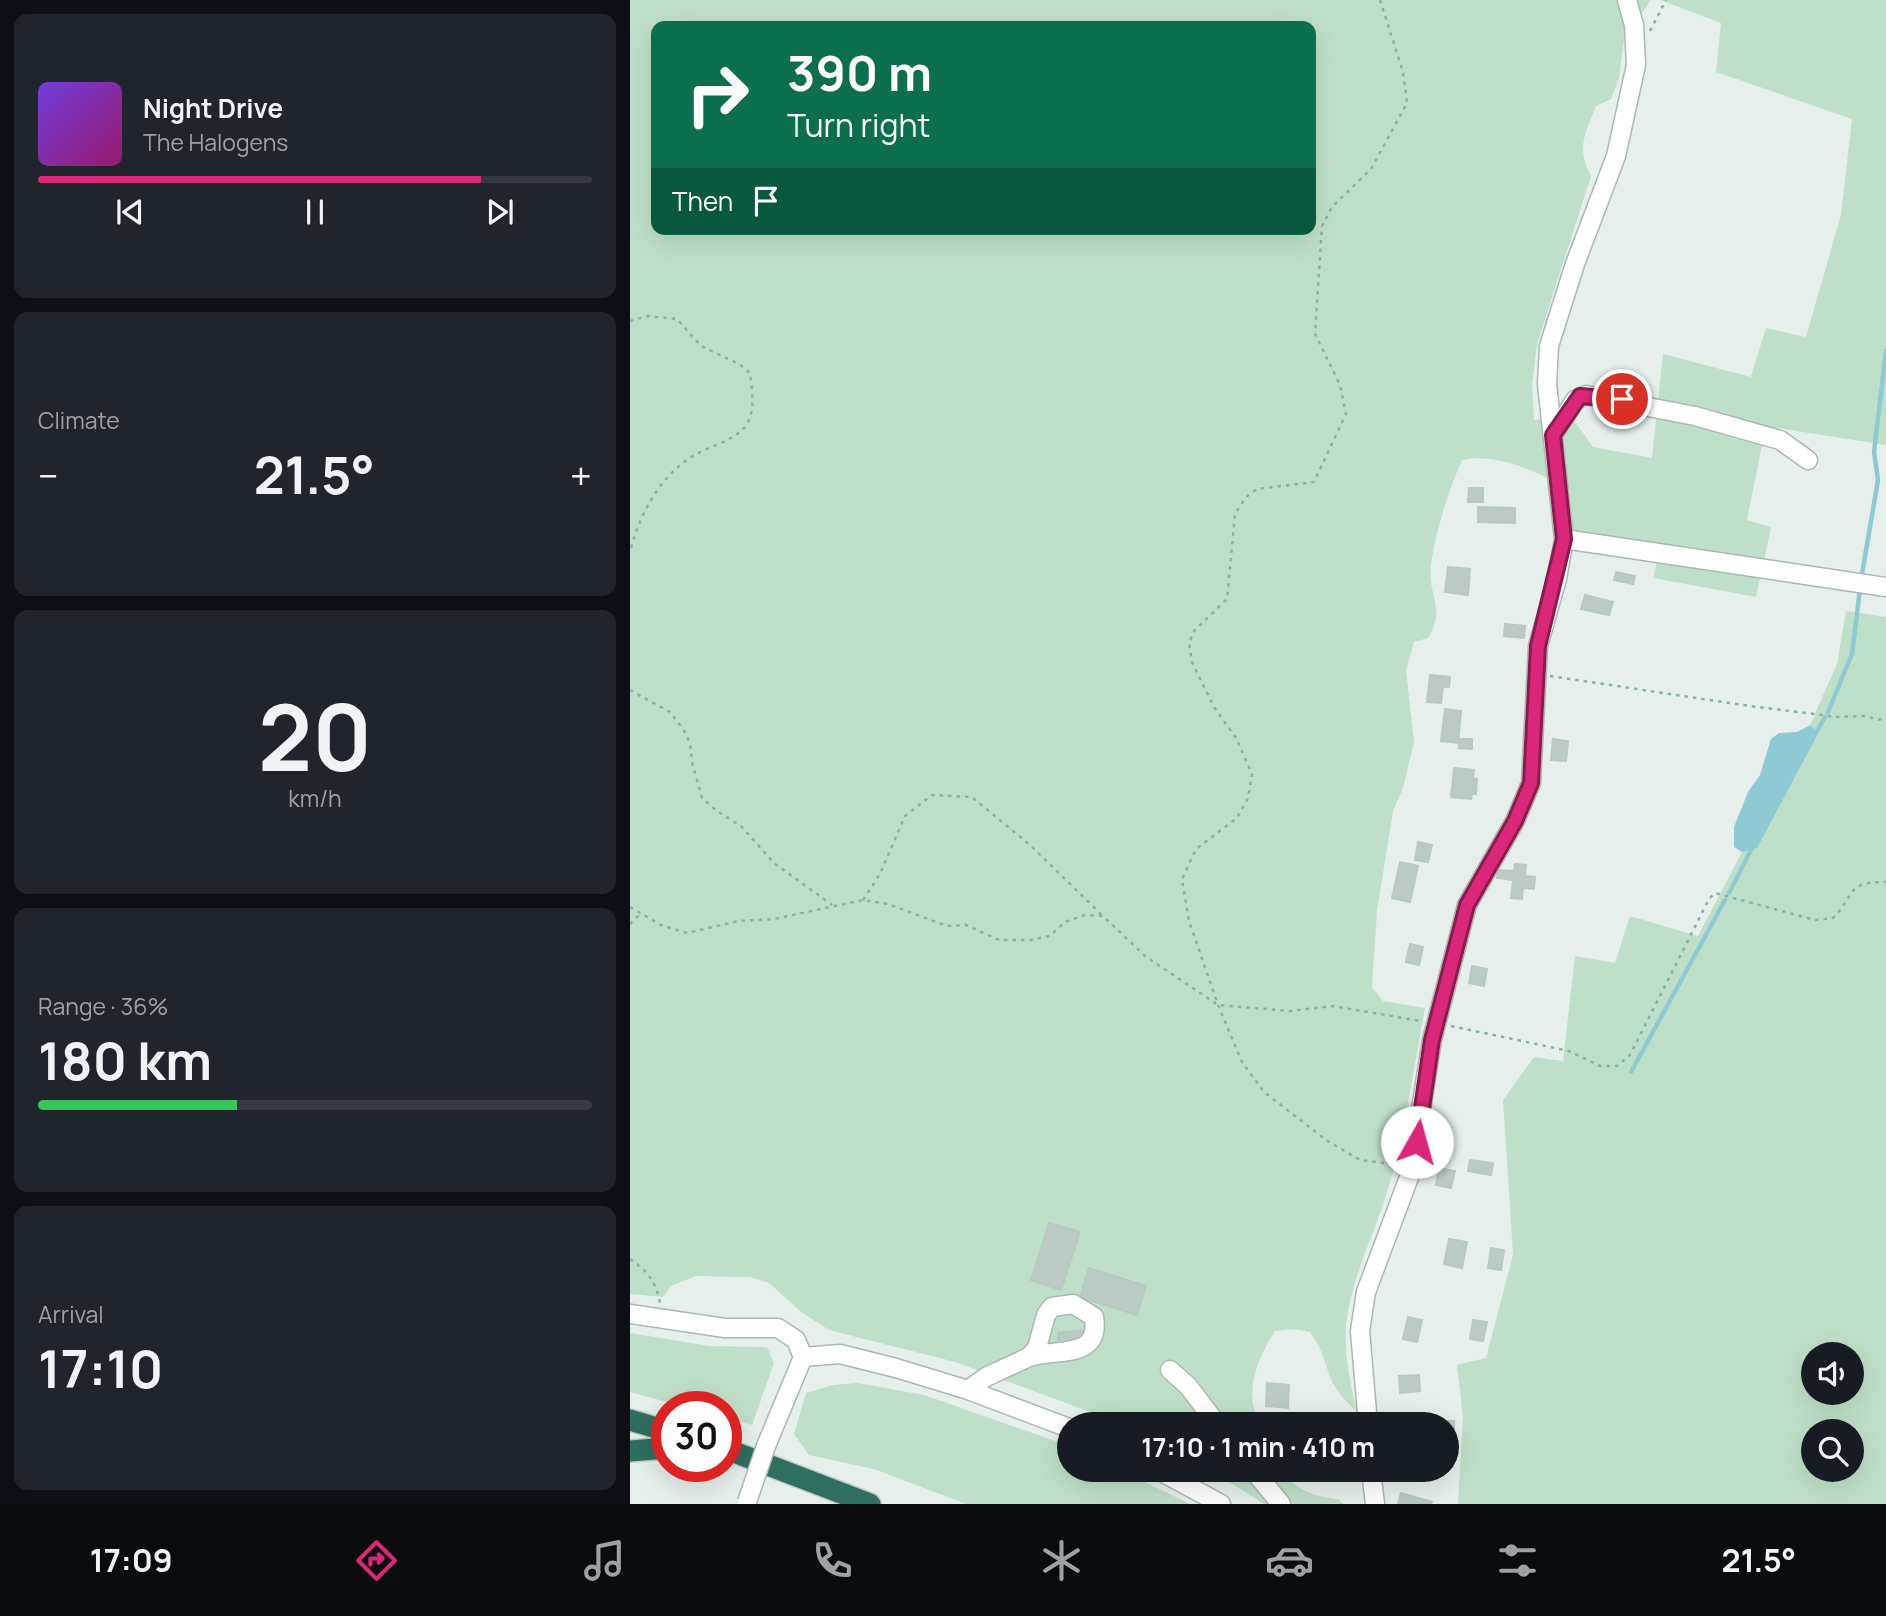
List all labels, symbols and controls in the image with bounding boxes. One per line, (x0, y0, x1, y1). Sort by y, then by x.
text: 390 m (787, 39, 932, 106)
icon: right (672, 49, 763, 140)
text: Night Drive (143, 90, 283, 126)
text: Turn right (787, 103, 930, 147)
text: The Halogens (143, 126, 288, 158)
icon: arrive (747, 182, 785, 220)
text: Then (672, 183, 733, 219)
icon: previous (111, 193, 149, 231)
icon: pause (296, 193, 334, 231)
icon: next (481, 193, 519, 231)
pin (1592, 369, 1652, 429)
icon: arrive (1603, 380, 1641, 418)
text: Climate (38, 404, 120, 436)
text: 21.5° (254, 439, 375, 510)
text: − (38, 449, 59, 501)
text: + (570, 449, 592, 501)
text: 20 (258, 674, 372, 798)
text: km/h (288, 782, 342, 814)
text: Range · 36% (38, 990, 168, 1022)
text: 180 km (38, 1025, 212, 1096)
position arrow (1380, 1105, 1454, 1179)
text: Arrival (38, 1298, 104, 1330)
text: 17:10 (38, 1333, 163, 1404)
map controls (1801, 1342, 1864, 1482)
button: sound (1801, 1342, 1864, 1405)
speed limit sign: 30 (651, 1391, 742, 1482)
button: search (1801, 1419, 1864, 1482)
text: 17:10 · 1 min · 410 m (1141, 1429, 1375, 1465)
icon: directions (352, 1536, 401, 1585)
icon: music (580, 1536, 629, 1585)
icon: phone (808, 1536, 857, 1585)
icon: climate (1037, 1536, 1086, 1585)
icon: car (1265, 1536, 1314, 1585)
icon: filters (1493, 1536, 1542, 1585)
text: 17:09 (90, 1538, 173, 1582)
text: 21.5° (1722, 1538, 1796, 1582)

